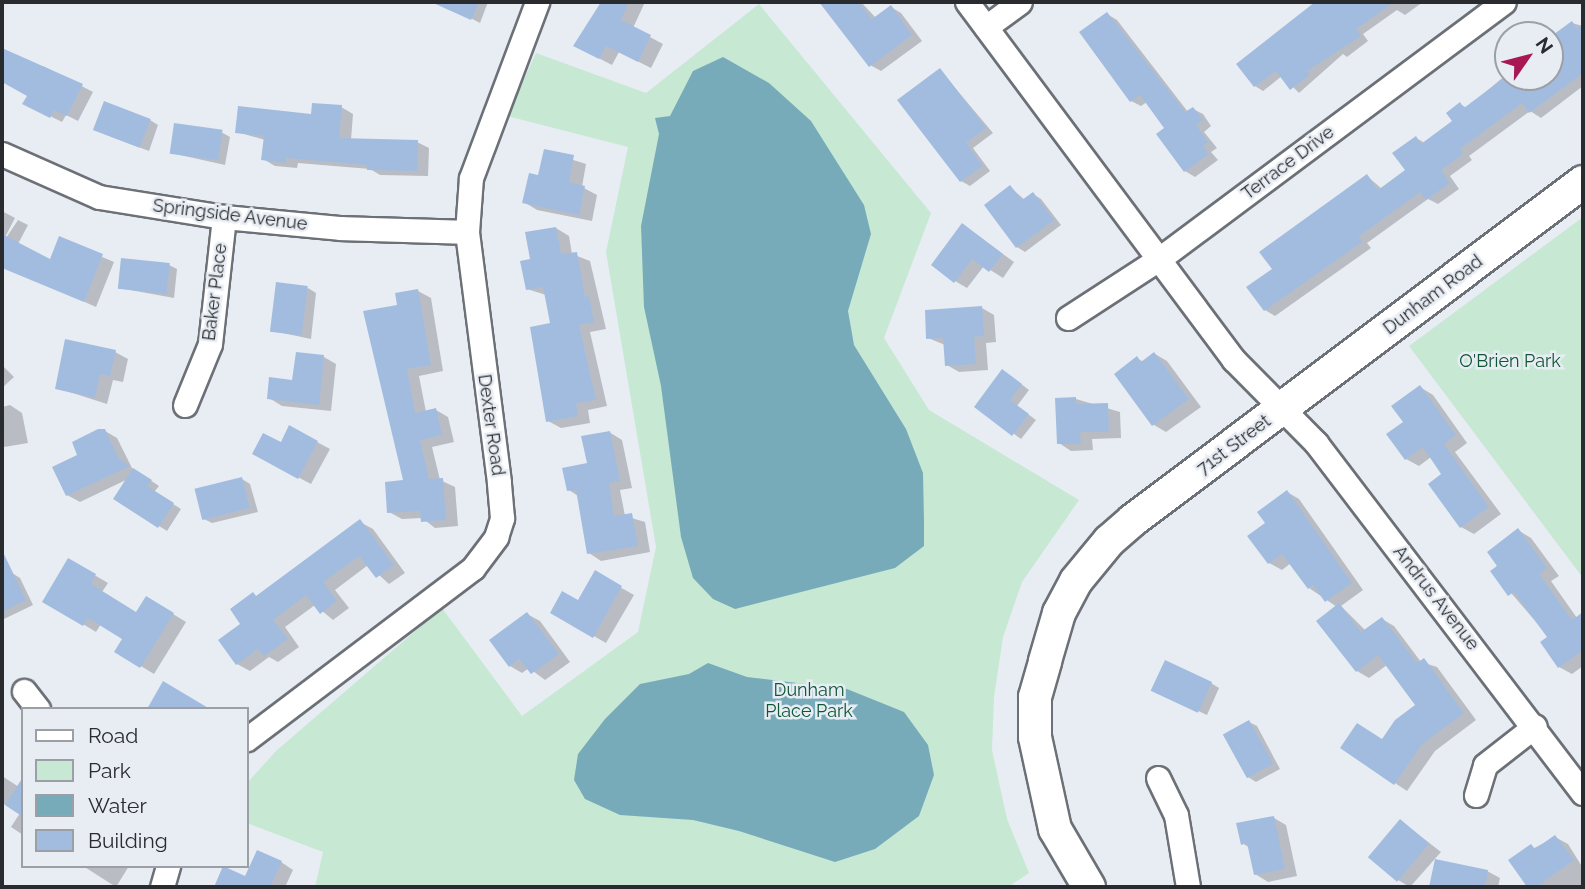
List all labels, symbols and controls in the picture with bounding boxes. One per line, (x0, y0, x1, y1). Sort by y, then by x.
north arrow (1494, 21, 1564, 91)
text: N (1531, 33, 1558, 57)
street label: Terrace Drive (1238, 121, 1338, 205)
street label: Springside Avenue (151, 195, 309, 235)
street label: Baker Place (198, 242, 232, 342)
street label: Dunham Road (1379, 251, 1487, 339)
park label: O'Brien Park (1459, 350, 1561, 372)
street label: Dexter Road (473, 373, 509, 477)
street label: 71st Street (1193, 410, 1275, 480)
street label: Andrus Avenue (1388, 541, 1484, 655)
park label: Dunham Place Park (765, 680, 853, 722)
legend (21, 707, 248, 868)
text: Road (88, 723, 138, 748)
text: Park (88, 758, 131, 783)
text: Water (88, 793, 147, 818)
text: Building (88, 828, 168, 853)

